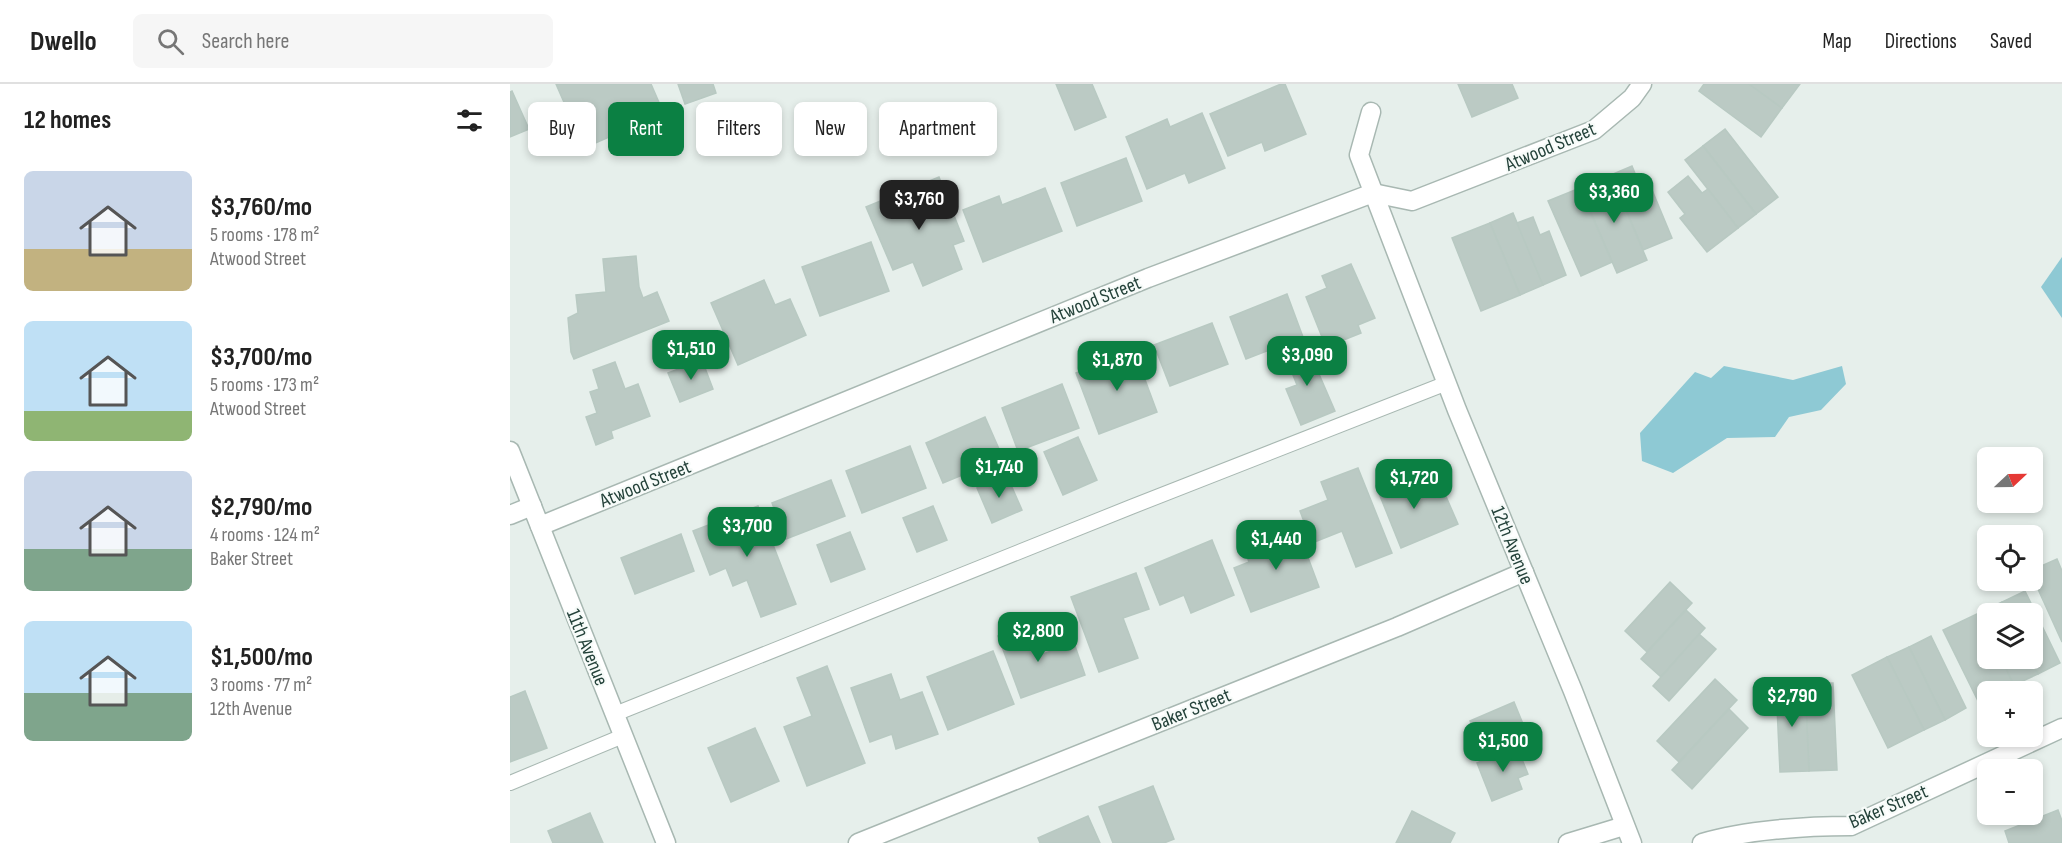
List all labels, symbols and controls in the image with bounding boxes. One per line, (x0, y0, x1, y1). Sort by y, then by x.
search box (133, 14, 553, 68)
text: Dwello (30, 25, 97, 58)
icon: search (154, 25, 187, 58)
text: Search here (202, 28, 289, 55)
text: Map (1822, 29, 1852, 54)
text: Directions (1885, 29, 1957, 54)
text: Saved (1990, 29, 2032, 54)
chip: Buy (528, 102, 596, 156)
chip: Rent (608, 102, 684, 156)
chip: Filters (696, 102, 782, 156)
chip: New (794, 102, 867, 156)
chip: Apartment (879, 102, 997, 156)
icon: filters (453, 104, 486, 137)
text: 12 homes (24, 105, 111, 136)
street label: Atwood Street (1501, 117, 1599, 177)
pin: $3,360 (1565, 173, 1663, 224)
pin: $3,760 (870, 180, 968, 231)
text: $3,360 (1588, 180, 1640, 204)
text: $3,760 (894, 187, 944, 211)
text: $3,760/mo (210, 192, 312, 223)
icon: home (72, 195, 144, 267)
text: 5 rooms · 178 m² (210, 223, 319, 247)
text: Atwood Street (210, 247, 306, 271)
street label: Atwood Street (1045, 271, 1144, 329)
pin: $1,510 (642, 330, 740, 381)
pin: $3,090 (1258, 336, 1356, 387)
text: $1,510 (666, 337, 716, 361)
pin: $1,870 (1068, 341, 1166, 392)
text: $3,700/mo (210, 342, 312, 373)
text: $3,090 (1281, 343, 1333, 367)
icon: home (72, 345, 144, 417)
text: $1,870 (1092, 348, 1142, 372)
text: 5 rooms · 173 m² (210, 373, 319, 397)
text: Atwood Street (210, 397, 306, 421)
north arrow (1977, 447, 2043, 513)
map controls (1977, 447, 2043, 825)
pin: $1,740 (950, 448, 1048, 499)
street label: Atwood Street (595, 455, 694, 513)
text: $1,740 (975, 455, 1023, 479)
pin: $1,720 (1365, 459, 1463, 510)
text: $1,720 (1389, 466, 1439, 490)
text: $2,790/mo (210, 492, 312, 523)
icon: home (72, 495, 144, 567)
street label: 12th Avenue (1486, 503, 1539, 588)
pin: $3,700 (698, 507, 796, 558)
text: $3,700 (722, 514, 772, 538)
pin: $1,440 (1227, 520, 1325, 571)
text: 4 rooms · 124 m² (210, 523, 320, 547)
button: locate (1977, 525, 2043, 591)
text: $1,440 (1250, 527, 1302, 551)
text: Baker Street (210, 547, 293, 571)
button: layers (1977, 603, 2043, 669)
street label: 11th Avenue (561, 606, 613, 689)
pin: $2,800 (989, 612, 1087, 663)
text: $2,800 (1012, 619, 1064, 643)
text: $1,500/mo (210, 642, 313, 673)
icon: home (72, 645, 144, 717)
text: 3 rooms · 77 m² (210, 673, 312, 697)
pin: $2,790 (1743, 677, 1841, 728)
button: + (1977, 681, 2043, 747)
street label: Baker Street (1148, 683, 1234, 737)
text: $2,790 (1767, 684, 1817, 708)
text: 12th Avenue (210, 697, 292, 721)
pin: $1,500 (1454, 722, 1552, 773)
text: $1,500 (1477, 729, 1529, 753)
button: − (1977, 759, 2043, 825)
street label: Baker Street (1845, 780, 1931, 834)

